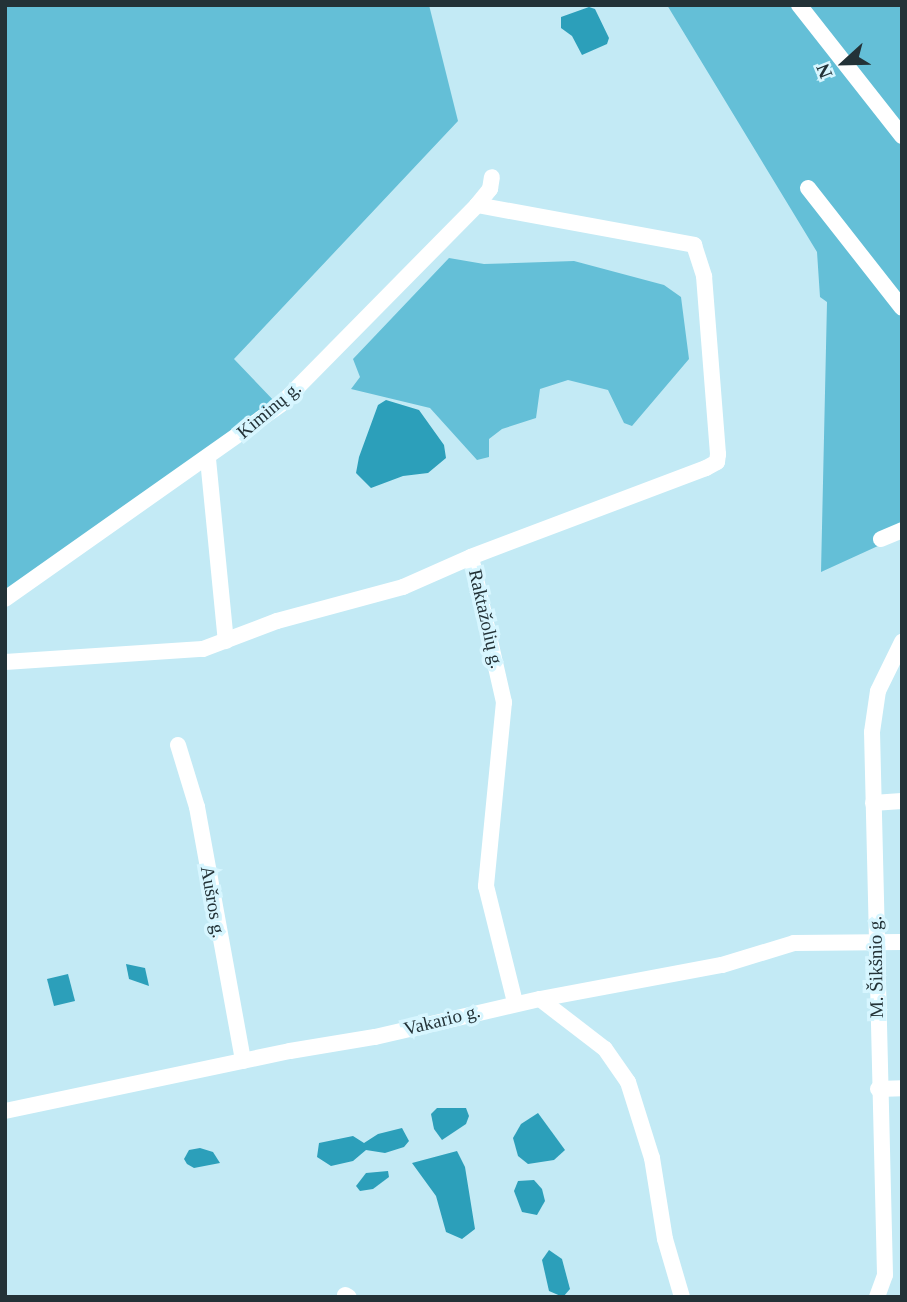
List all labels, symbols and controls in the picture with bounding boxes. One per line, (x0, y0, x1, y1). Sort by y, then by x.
north arrow (809, 28, 879, 98)
text: N (812, 61, 836, 81)
street label: Kiminų g. (232, 377, 306, 443)
street label: Raktažolių g. (463, 567, 509, 671)
street label: Aušros g. (195, 864, 231, 940)
street label: M. Šikšnio g. (864, 916, 888, 1018)
street label: Vakario g. (401, 999, 483, 1041)

